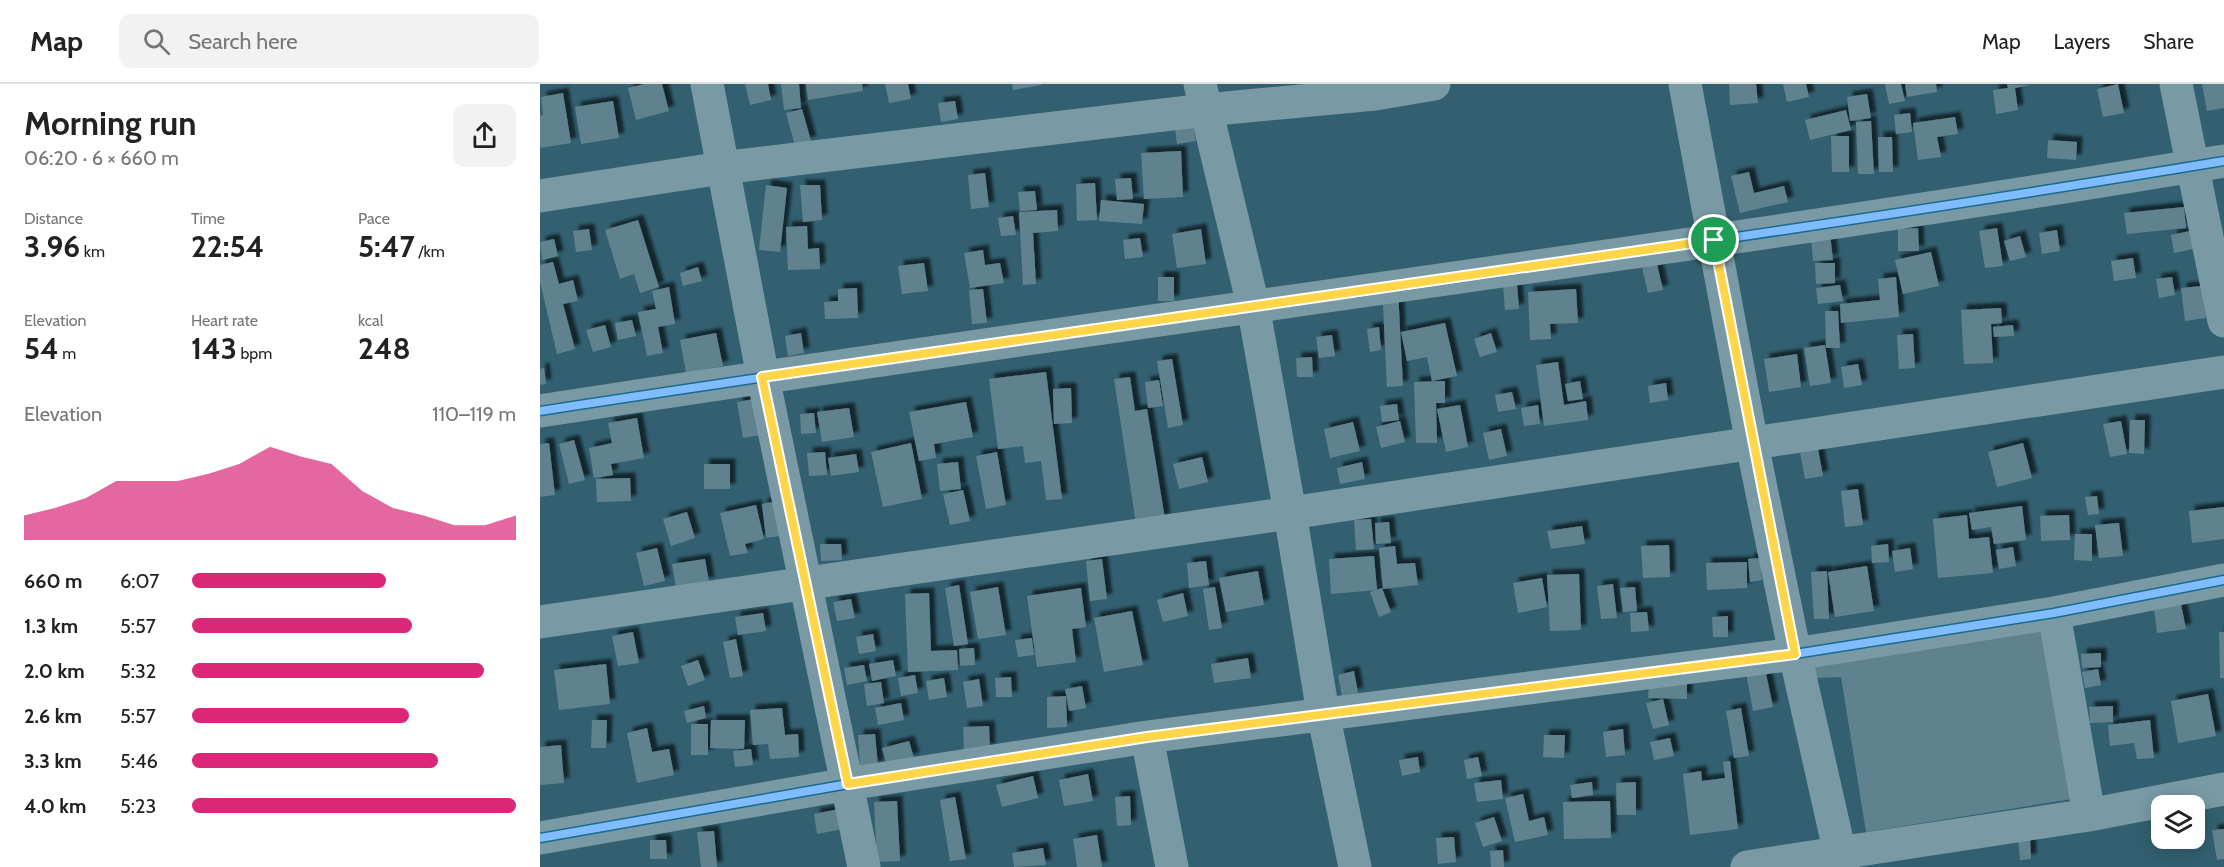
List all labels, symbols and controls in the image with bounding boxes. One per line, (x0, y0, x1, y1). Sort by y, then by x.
search box (119, 14, 539, 68)
text: Map (30, 24, 83, 58)
icon: search (140, 25, 173, 58)
text: Search here (188, 28, 297, 55)
text: Map (1982, 29, 2021, 54)
text: Layers (2054, 29, 2110, 54)
text: Share (2143, 29, 2194, 54)
text: Morning run (24, 103, 196, 143)
button: share (453, 104, 516, 167)
text: 06:20 · 6 × 660 m (24, 146, 179, 170)
text: Distance (24, 209, 83, 228)
text: Time (191, 209, 225, 228)
text: Pace (358, 209, 390, 228)
pin (1688, 214, 1739, 265)
icon: arrive (1697, 223, 1730, 256)
text: 3.96 (24, 228, 80, 265)
text: 22:54 (191, 228, 264, 265)
text: 5:47 (358, 228, 415, 265)
text: km (80, 242, 105, 261)
text: /km (415, 242, 445, 261)
text: Elevation (24, 311, 87, 330)
text: Heart rate (191, 311, 258, 330)
text: kcal (358, 311, 384, 330)
text: 54 (24, 330, 59, 367)
text: 143 (191, 330, 237, 367)
text: 248 (358, 330, 411, 367)
text: m (59, 344, 76, 363)
text: bpm (237, 344, 272, 363)
text: Elevation (24, 402, 102, 426)
text: 110–119 m (432, 402, 516, 426)
text: 660 m (24, 569, 82, 593)
text: 6:07 (120, 569, 159, 593)
text: 1.3 km (24, 614, 78, 638)
text: 5:57 (120, 614, 156, 638)
text: 2.0 km (24, 659, 85, 683)
text: 5:32 (120, 659, 156, 683)
text: 2.6 km (24, 704, 82, 728)
text: 5:57 (120, 704, 156, 728)
text: 3.3 km (24, 749, 82, 773)
text: 5:46 (120, 749, 158, 773)
text: 4.0 km (24, 794, 86, 818)
text: 5:23 (120, 794, 156, 818)
map controls (2151, 795, 2205, 849)
button: layers (2151, 795, 2205, 849)

